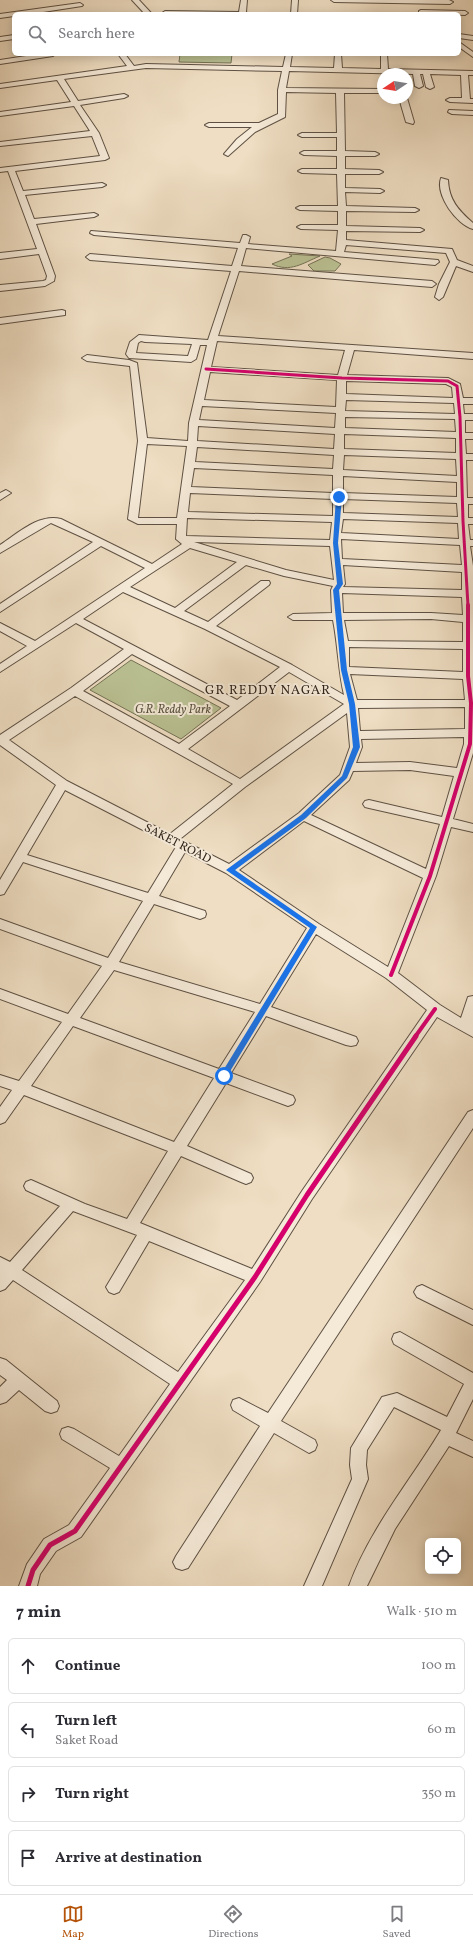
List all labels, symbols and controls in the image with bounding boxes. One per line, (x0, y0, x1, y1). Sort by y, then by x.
search box (12, 12, 461, 56)
icon: search (26, 23, 48, 45)
text: Search here (58, 24, 135, 45)
north arrow (377, 68, 413, 104)
route end (330, 488, 348, 506)
district label: GR REDDY NAGAR (205, 682, 331, 700)
park label: G.R. Reddy Park (135, 702, 212, 718)
street label: SAKET ROAD (141, 820, 214, 868)
route start (215, 1067, 233, 1085)
map controls (425, 1538, 461, 1574)
button: locate (425, 1538, 461, 1574)
text: 7 min (16, 1601, 61, 1624)
text: Walk · 510 m (386, 1603, 457, 1621)
icon: ahead (17, 1655, 39, 1677)
text: Continue (55, 1656, 120, 1677)
text: 100 m (421, 1657, 456, 1675)
text: Turn left (55, 1711, 117, 1732)
icon: left (17, 1719, 39, 1741)
text: 60 m (428, 1721, 456, 1739)
text: Saket Road (55, 1732, 118, 1750)
icon: right (17, 1783, 39, 1805)
text: Turn right (55, 1784, 129, 1805)
text: 350 m (421, 1785, 456, 1803)
icon: arrive (17, 1847, 39, 1869)
text: Arrive at destination (55, 1848, 202, 1869)
tab: Map (62, 1903, 84, 1942)
tab: Directions (208, 1903, 259, 1942)
tab: Saved (383, 1903, 411, 1942)

